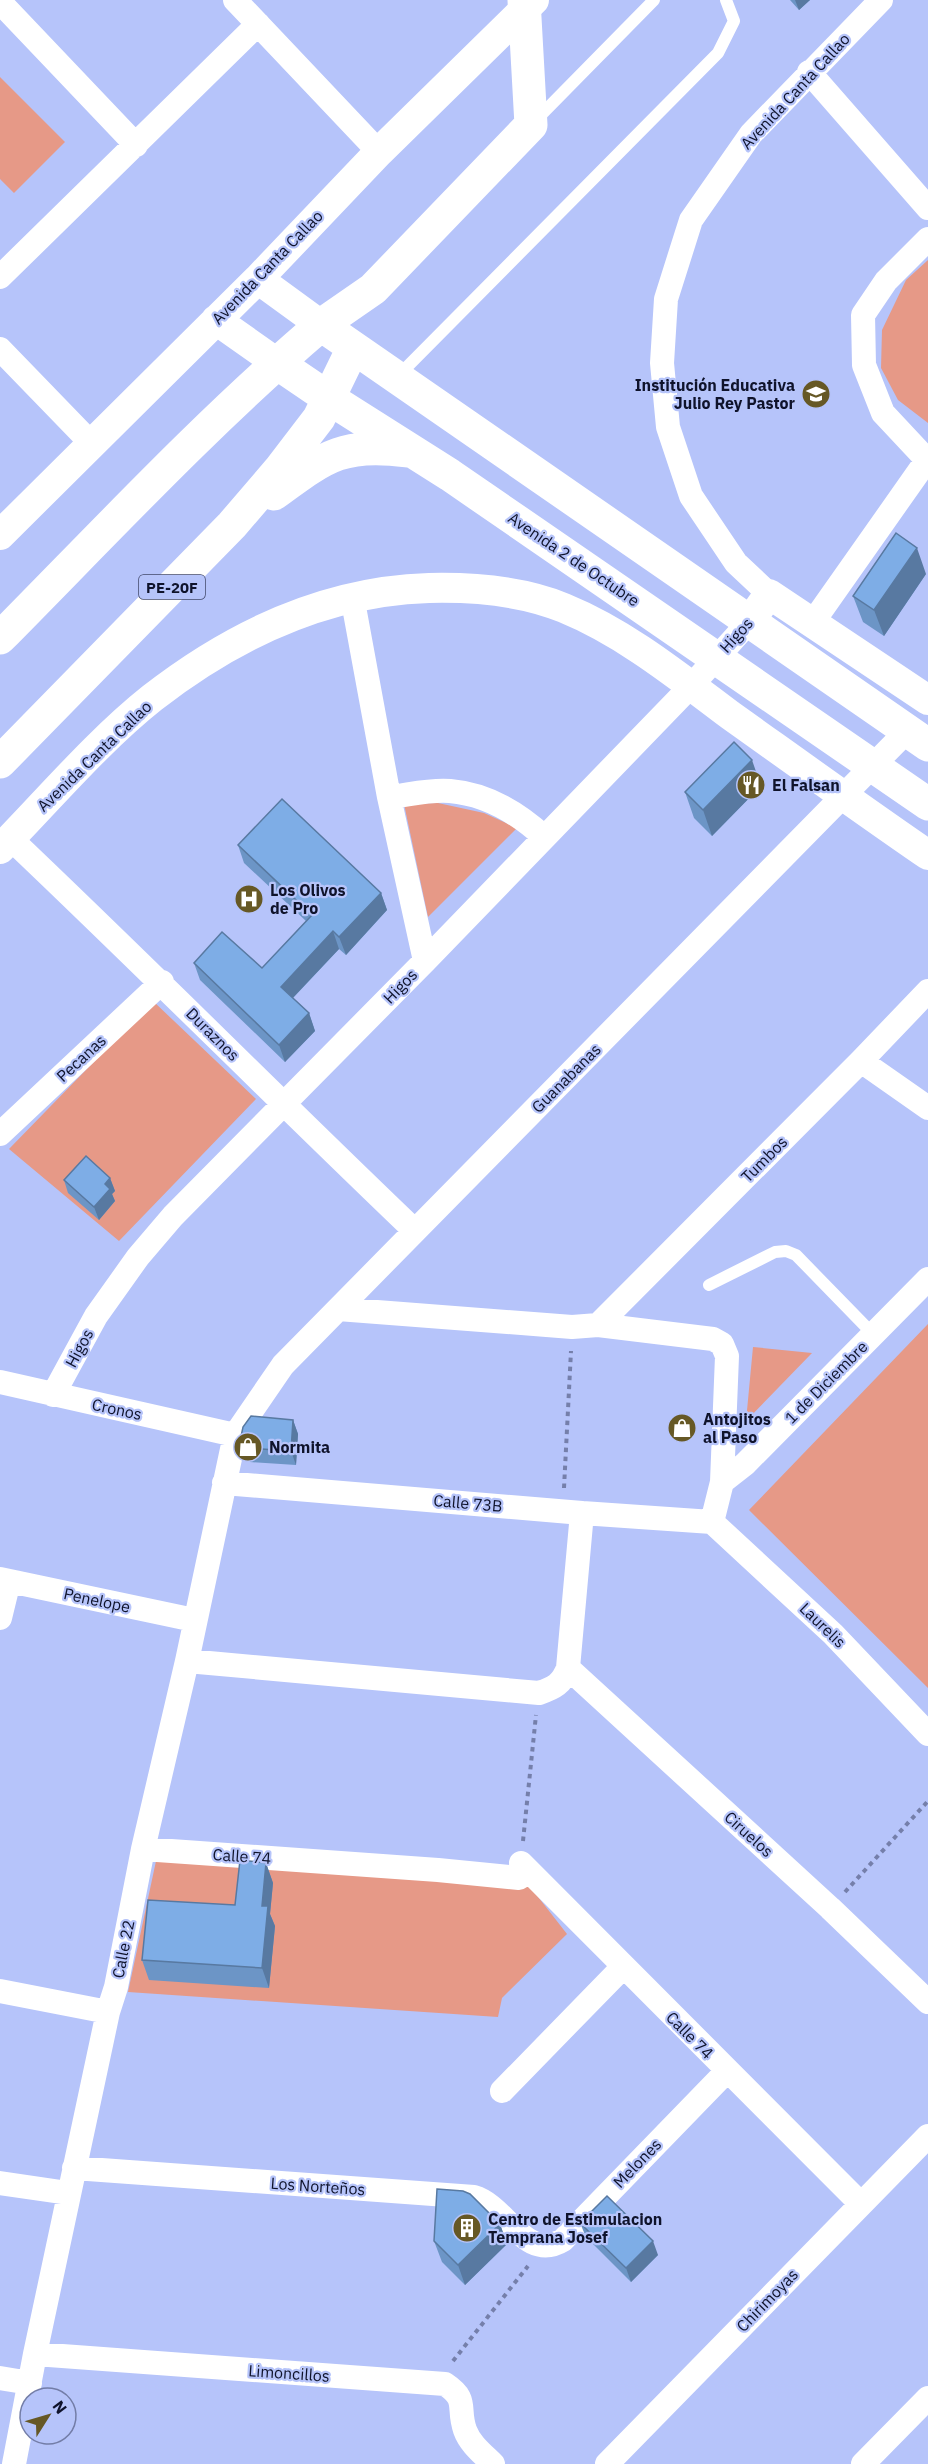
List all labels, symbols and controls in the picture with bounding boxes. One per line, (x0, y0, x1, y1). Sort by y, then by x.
street label: Avenida Canta Callao (736, 29, 854, 153)
street label: Avenida Canta Callao (207, 206, 327, 328)
place label: Institución Educativa Julio Rey Pastor (635, 375, 796, 413)
school or university icon: Institución Educativa Julio Rey Pastor (800, 378, 832, 410)
street label: Avenida 2 de Octubre (504, 508, 644, 611)
road number: PE-20F (139, 575, 205, 599)
street label: Higos (715, 613, 757, 657)
street label: Avenida Canta Callao (33, 696, 155, 816)
restaurant icon: El Falsan (735, 769, 767, 801)
place label: El Falsan (772, 775, 840, 795)
place label: Los Olivos de Pro (270, 880, 346, 918)
hospital icon: Los Olivos de Pro (233, 883, 265, 915)
street label: Higos (379, 965, 421, 1007)
street label: Duraznos (182, 1003, 244, 1065)
street label: Pecanas (52, 1030, 110, 1086)
street label: Guanabanas (527, 1039, 605, 1117)
street label: Tumbos (737, 1132, 791, 1186)
street label: Higos (61, 1325, 97, 1371)
street label: 1 de Diciembre (781, 1336, 872, 1427)
street label: Cronos (90, 1394, 144, 1424)
place label: Antojitos al Paso (703, 1409, 771, 1447)
shop icon: Antojitos al Paso (666, 1412, 698, 1444)
shop icon: Normita (232, 1431, 264, 1463)
place label: Normita (269, 1437, 330, 1457)
street label: Calle 73B (433, 1490, 503, 1516)
street label: Penelope (62, 1583, 132, 1617)
street label: Laurelis (796, 1598, 850, 1652)
street label: Ciruelos (720, 1807, 778, 1861)
street label: Calle 74 (212, 1844, 272, 1868)
street label: Calle 22 (108, 1918, 138, 1980)
street label: Calle 74 (662, 2007, 718, 2063)
street label: Melones (609, 2134, 665, 2192)
street label: Los Norteños (270, 2173, 366, 2199)
place label: Centro de Estimulacion Temprana Josef (488, 2209, 662, 2247)
building icon: Centro de Estimulacion Temprana Josef (451, 2212, 483, 2244)
street label: Chirimoyas (732, 2264, 802, 2336)
street label: Limoncillos (248, 2360, 330, 2386)
north arrow (18, 2386, 78, 2446)
text: N (49, 2396, 71, 2418)

